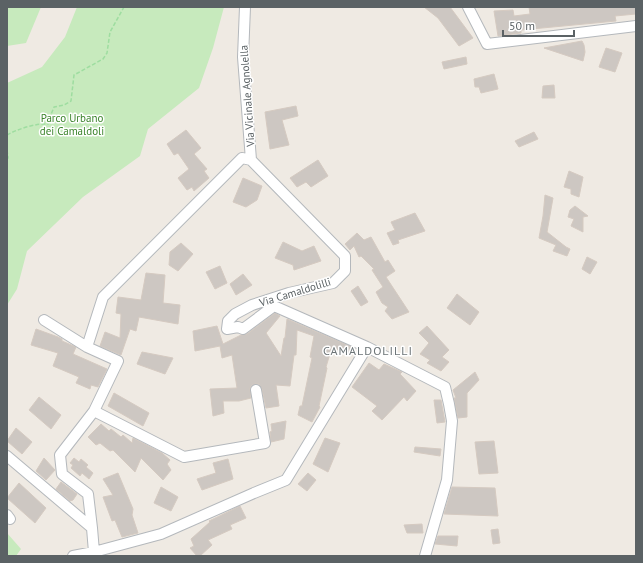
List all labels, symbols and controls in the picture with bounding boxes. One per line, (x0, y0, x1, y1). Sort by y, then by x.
scale bar (503, 12, 574, 38)
text: 50 m (509, 18, 535, 33)
street label: Via Vicinale Agnolella (236, 45, 258, 148)
park label: Parco Urbano dei Camaldoli (40, 111, 104, 138)
street label: Via Camaldolilli (257, 274, 333, 310)
district label: CAMALDOLILLI (323, 343, 413, 358)

